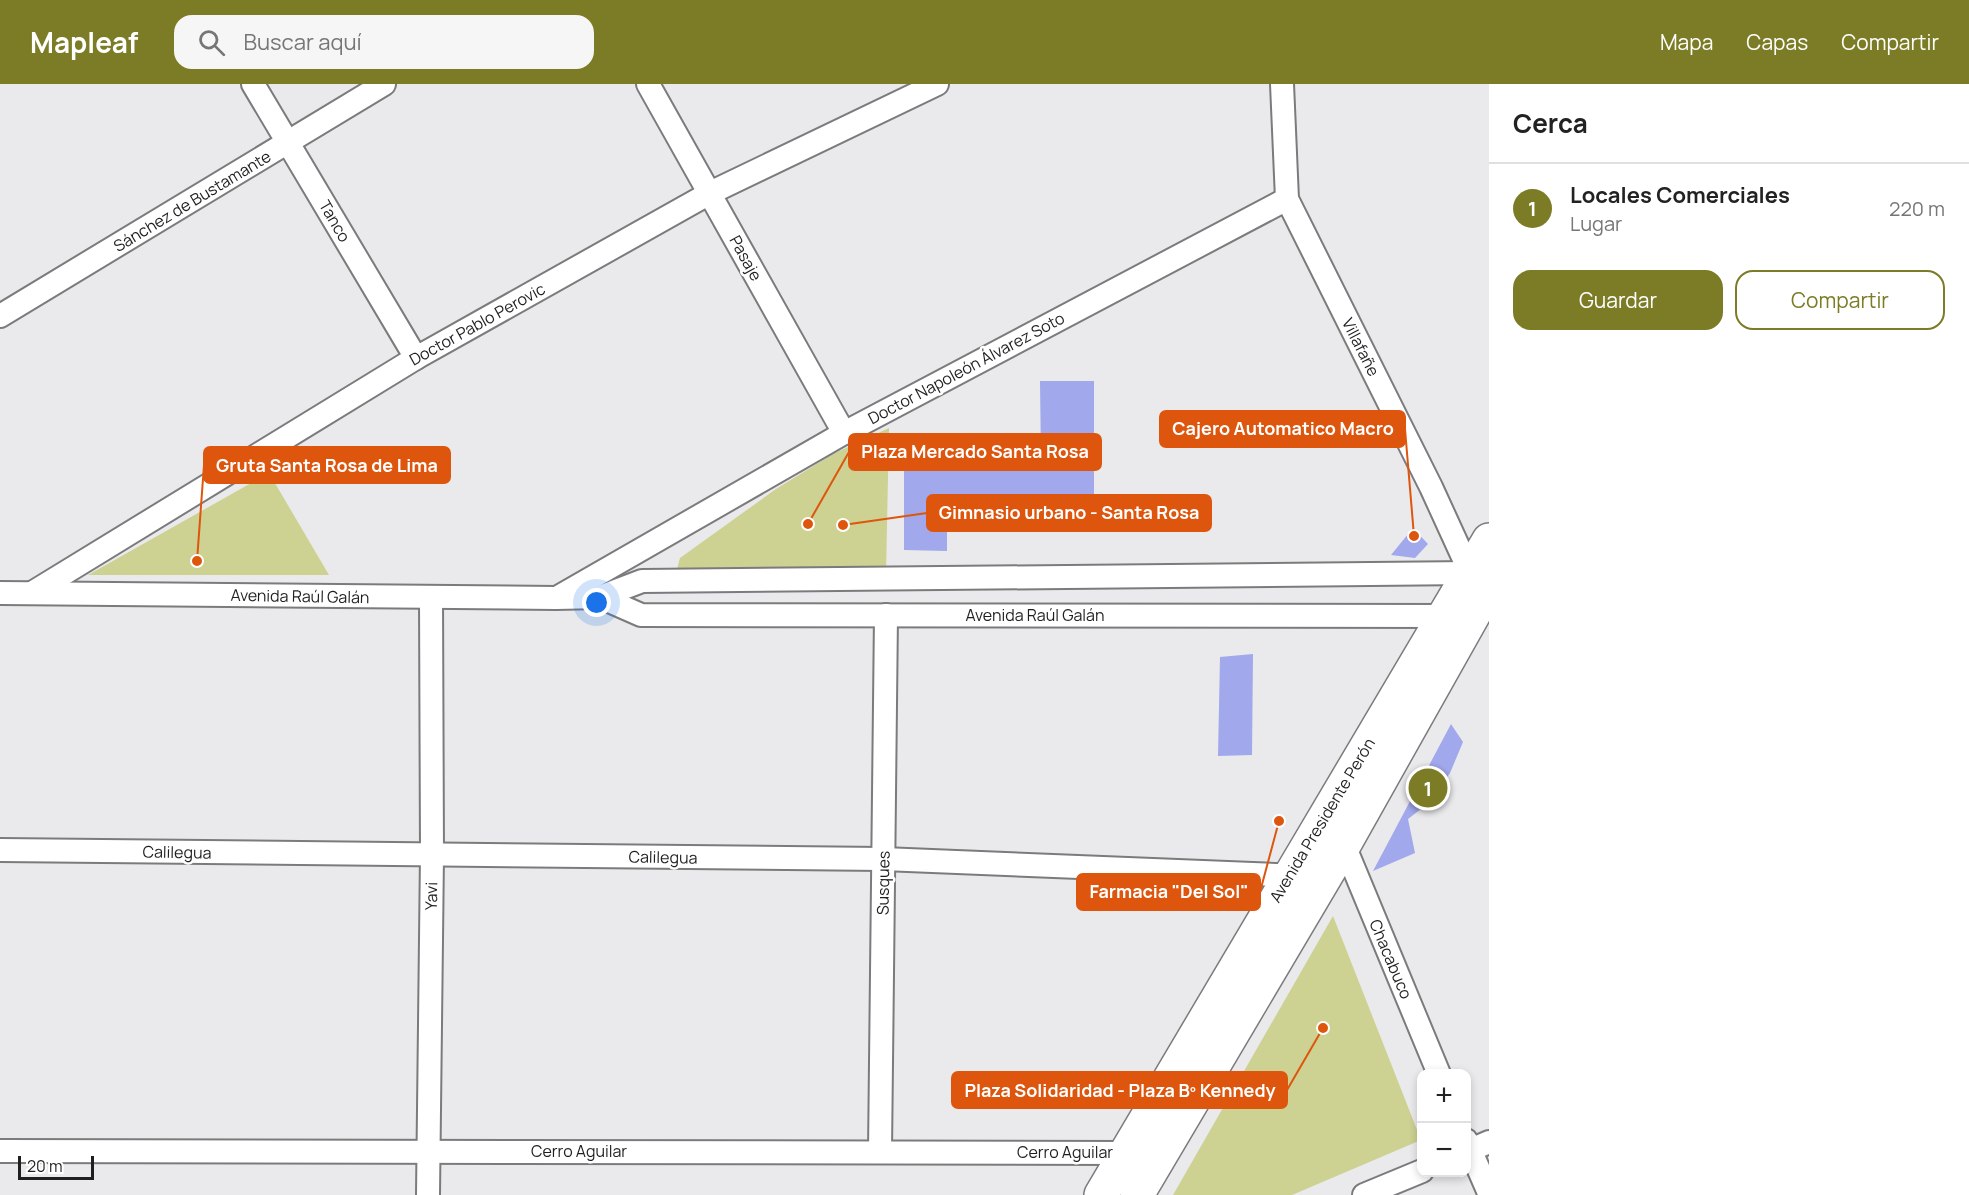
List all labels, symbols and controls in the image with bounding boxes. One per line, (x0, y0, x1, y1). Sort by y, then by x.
search box (174, 15, 594, 69)
text: Mapleaf (30, 23, 138, 61)
icon: search (195, 26, 228, 59)
text: Buscar aquí (243, 27, 362, 57)
text: Mapa (1660, 28, 1713, 56)
text: Capas (1746, 28, 1808, 56)
text: Compartir (1841, 28, 1939, 56)
text: Cerca (1513, 105, 1588, 141)
street label: Sánchez de Bustamante (109, 145, 275, 257)
text: Locales Comerciales (1570, 180, 1790, 210)
text: 1 (1528, 195, 1537, 222)
text: 220 m (1889, 195, 1945, 222)
street label: Tanco (314, 196, 356, 246)
text: Lugar (1570, 210, 1622, 237)
street label: Pasaje (725, 231, 767, 285)
button: Guardar (1513, 270, 1723, 330)
button: Compartir (1735, 270, 1945, 330)
street label: Doctor Pablo Perovic (405, 277, 549, 370)
street label: Doctor Napoleón Álvarez Soto (864, 307, 1068, 429)
street label: Villafañe (1337, 314, 1385, 380)
callout: Cajero Automatico Macro (1160, 411, 1405, 447)
text: Cajero Automatico Macro (1172, 416, 1394, 440)
callout: Plaza Mercado Santa Rosa (849, 434, 1101, 470)
text: Plaza Mercado Santa Rosa (861, 439, 1089, 463)
callout: Gruta Santa Rosa de Lima (204, 447, 450, 483)
text: Gruta Santa Rosa de Lima (216, 453, 438, 477)
callout: Gimnasio urbano - Santa Rosa (927, 495, 1211, 531)
text: Gimnasio urbano - Santa Rosa (939, 500, 1199, 524)
street label: Avenida Raúl Galán (230, 584, 370, 608)
your location (582, 588, 611, 617)
street label: Avenida Raúl Galán (966, 604, 1104, 626)
street label: Avenida Presidente Perón (1264, 734, 1380, 906)
pin: 1 (1408, 766, 1448, 810)
street label: Calilegua (142, 840, 212, 864)
street label: Calilegua (628, 845, 698, 869)
street label: Susques (871, 851, 895, 915)
callout: Farmacia "Del Sol" (1077, 874, 1260, 910)
text: Farmacia "Del Sol" (1089, 879, 1249, 903)
street label: Yavi (420, 882, 442, 910)
street label: Chacabuco (1364, 916, 1418, 1002)
map controls (1417, 1069, 1471, 1177)
button: + (1417, 1069, 1471, 1123)
callout: Plaza Solidaridad - Plaza Bº Kennedy (952, 1072, 1287, 1108)
text: Plaza Solidaridad - Plaza Bº Kennedy (964, 1078, 1276, 1102)
button: − (1417, 1123, 1471, 1177)
street label: Cerro Aguilar (531, 1140, 627, 1162)
street label: Cerro Aguilar (1017, 1141, 1113, 1163)
scale bar (18, 1153, 94, 1180)
text: 20 m (27, 1155, 63, 1177)

